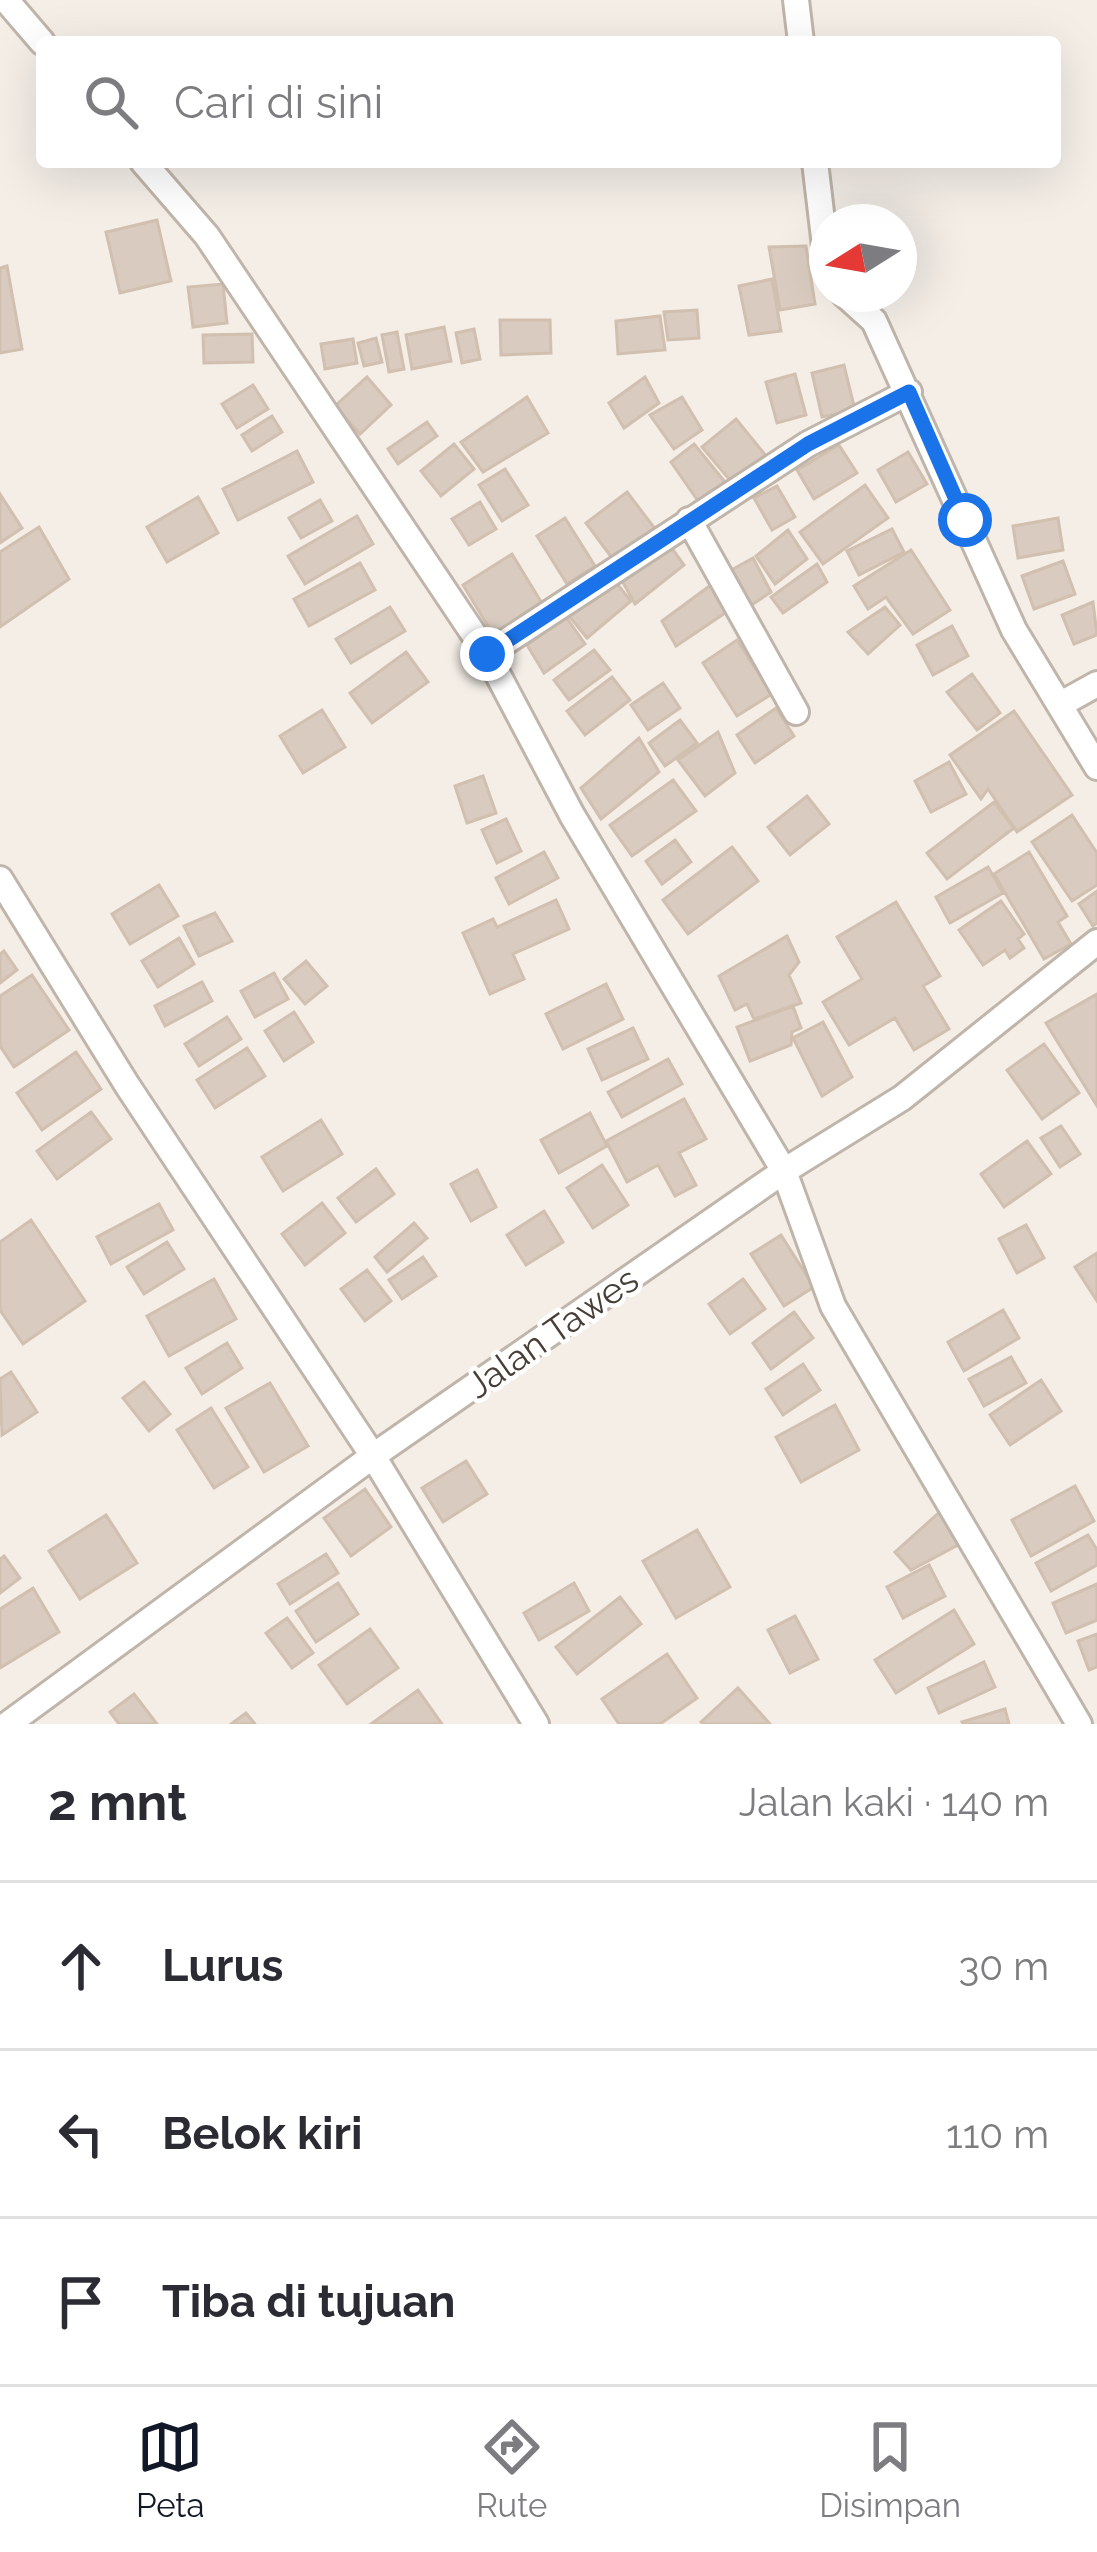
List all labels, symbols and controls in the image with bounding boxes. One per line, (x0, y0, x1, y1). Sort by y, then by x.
search box (36, 36, 1061, 168)
icon: search (78, 69, 144, 135)
text: Cari di sini (174, 76, 383, 129)
north arrow (809, 204, 917, 312)
route start (938, 493, 992, 547)
route end (460, 627, 514, 681)
street label: Jalan Tawes (458, 1258, 646, 1406)
text: 2 mnt (48, 1772, 187, 1832)
text: Jalan kaki · 140 m (739, 1779, 1049, 1825)
icon: ahead (48, 1933, 114, 1999)
text: Lurus (162, 1939, 284, 1992)
text: 30 m (959, 1943, 1049, 1989)
icon: left (48, 2101, 114, 2167)
text: Belok kiri (162, 2107, 362, 2160)
text: 110 m (946, 2111, 1049, 2157)
icon: arrive (48, 2269, 114, 2335)
text: Tiba di tujuan (162, 2275, 455, 2328)
tab: Peta (136, 2414, 204, 2525)
tab: Rute (476, 2414, 547, 2525)
tab: Disimpan (819, 2414, 961, 2525)

